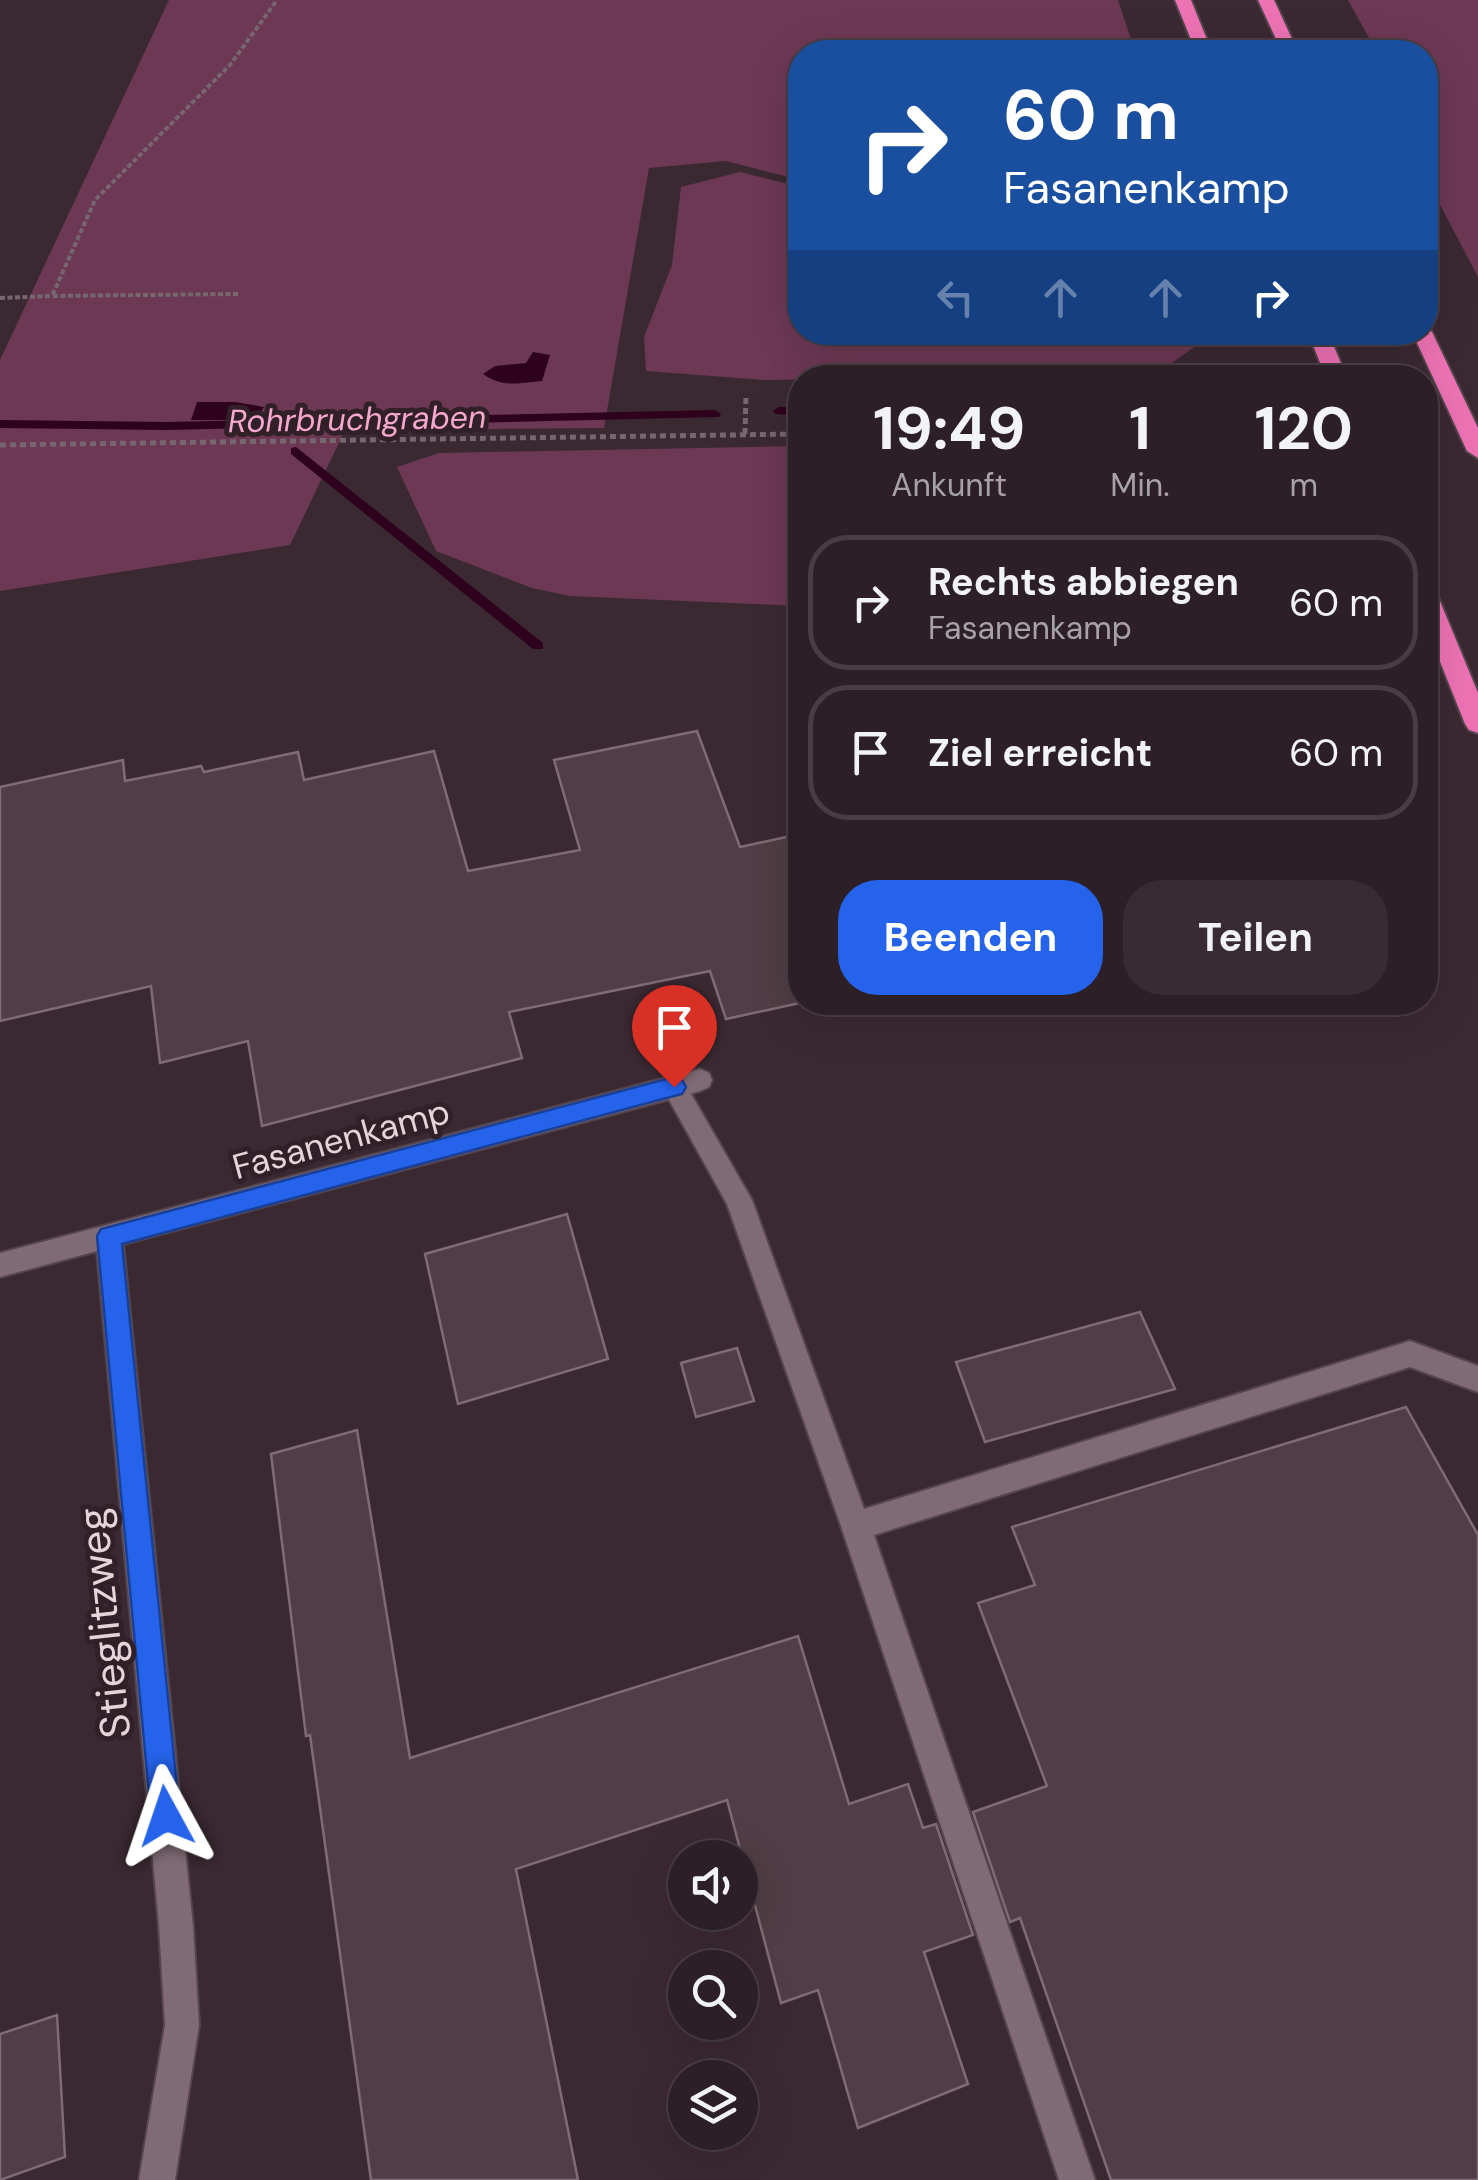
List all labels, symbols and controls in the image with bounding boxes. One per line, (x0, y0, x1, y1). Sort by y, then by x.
text: 60 m (1003, 70, 1179, 161)
icon: right (838, 80, 968, 210)
text: Fasanenkamp (1003, 158, 1290, 217)
icon: left (928, 270, 983, 325)
icon: ahead (1033, 270, 1088, 325)
icon: ahead (1138, 270, 1193, 325)
icon: right (1243, 270, 1298, 325)
text: 19:49 (873, 389, 1025, 468)
text: 1 (1129, 389, 1151, 468)
text: 120 (1255, 389, 1353, 468)
water label: Rohrbruchgraben (227, 396, 487, 442)
text: Ankunft (891, 464, 1007, 506)
text: Min. (1110, 464, 1170, 506)
text: m (1290, 464, 1318, 506)
text: Rechts abbiegen (928, 557, 1239, 607)
icon: right (843, 575, 898, 630)
text: 60 m (1289, 578, 1383, 628)
text: Fasanenkamp (928, 607, 1132, 649)
icon: arrive (843, 725, 898, 780)
text: Ziel erreicht (928, 728, 1152, 778)
text: 60 m (1289, 728, 1383, 778)
button: Beenden (838, 880, 1103, 995)
button: Teilen (1123, 880, 1388, 995)
pin (632, 985, 717, 1088)
icon: arrive (647, 1000, 702, 1055)
street label: Fasanenkamp (227, 1088, 455, 1190)
street label: Stieglitzweg (65, 1505, 143, 1741)
position arrow (114, 1764, 218, 1868)
map controls (668, 1840, 758, 2150)
button: sound (668, 1840, 758, 1930)
button: search (668, 1950, 758, 2040)
button: layers (668, 2060, 758, 2150)

